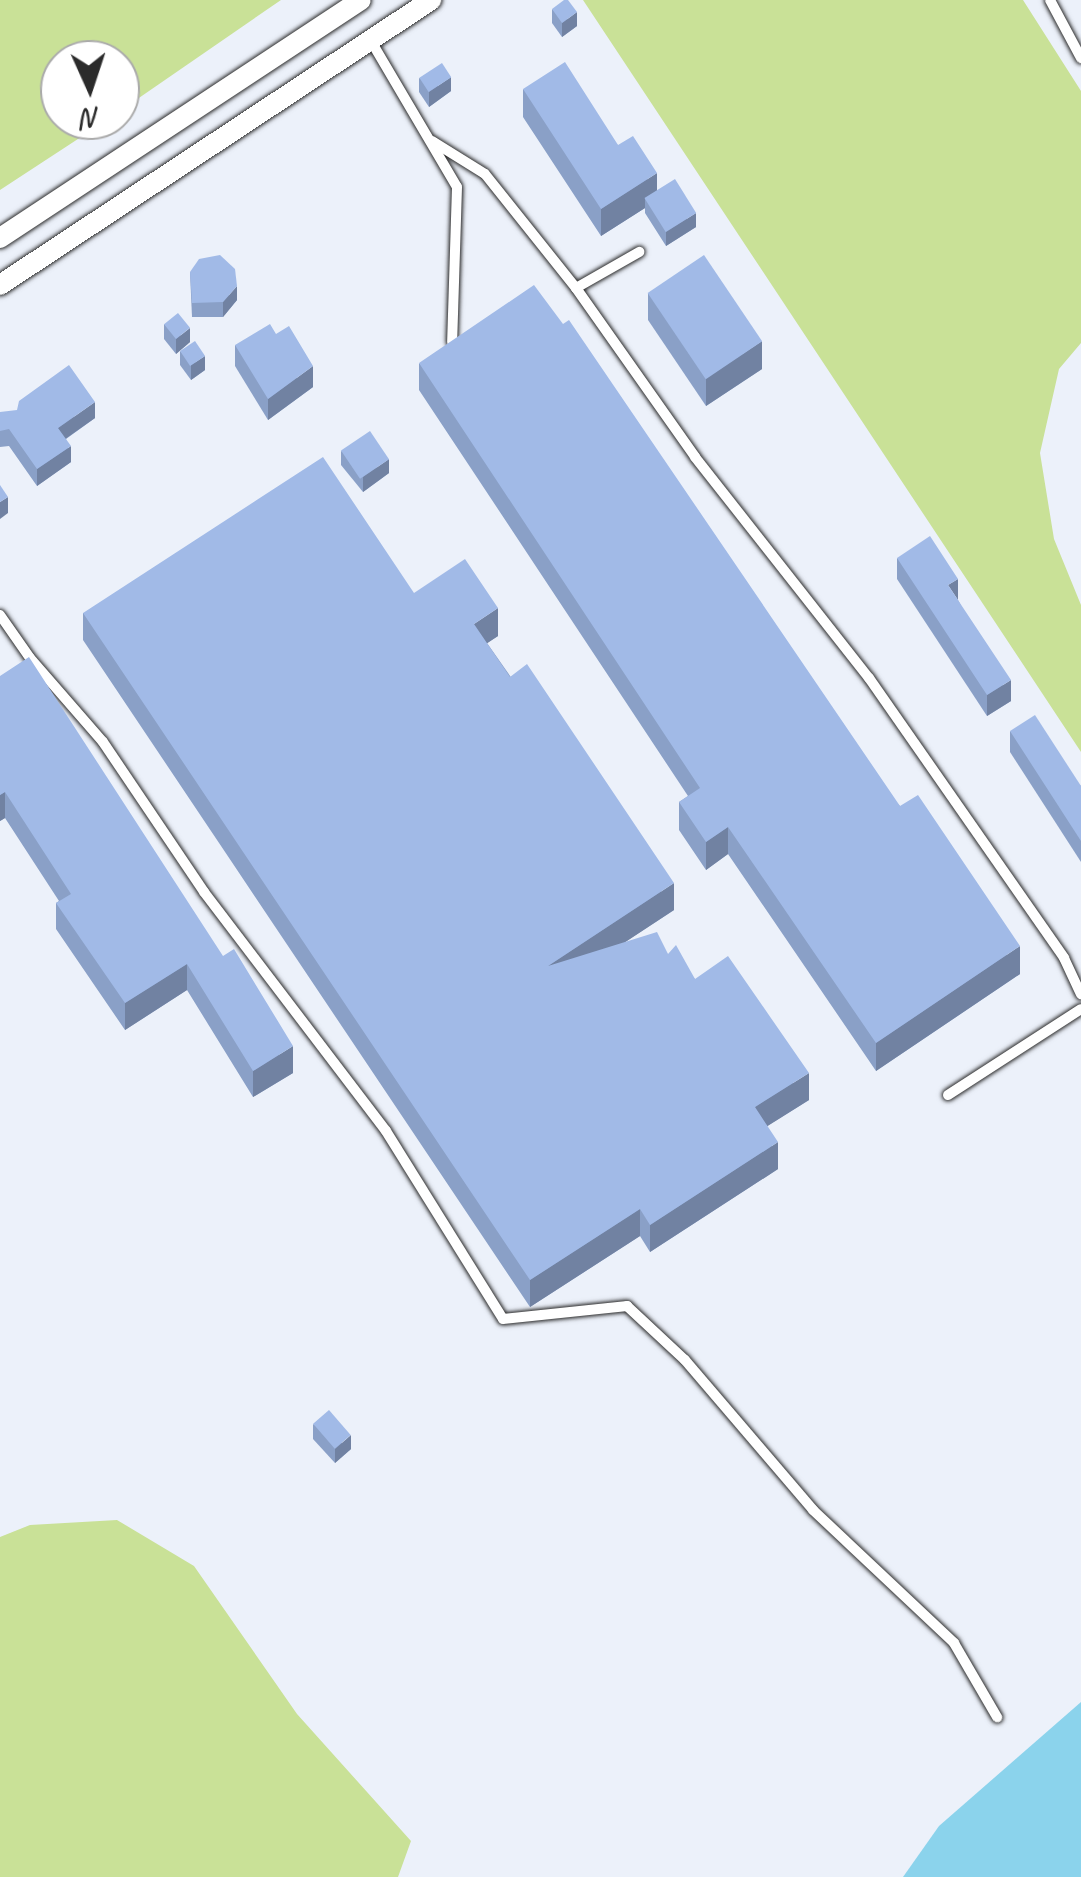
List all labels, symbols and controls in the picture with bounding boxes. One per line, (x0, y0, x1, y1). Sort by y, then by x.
north arrow (40, 40, 140, 140)
text: N (82, 101, 101, 136)

